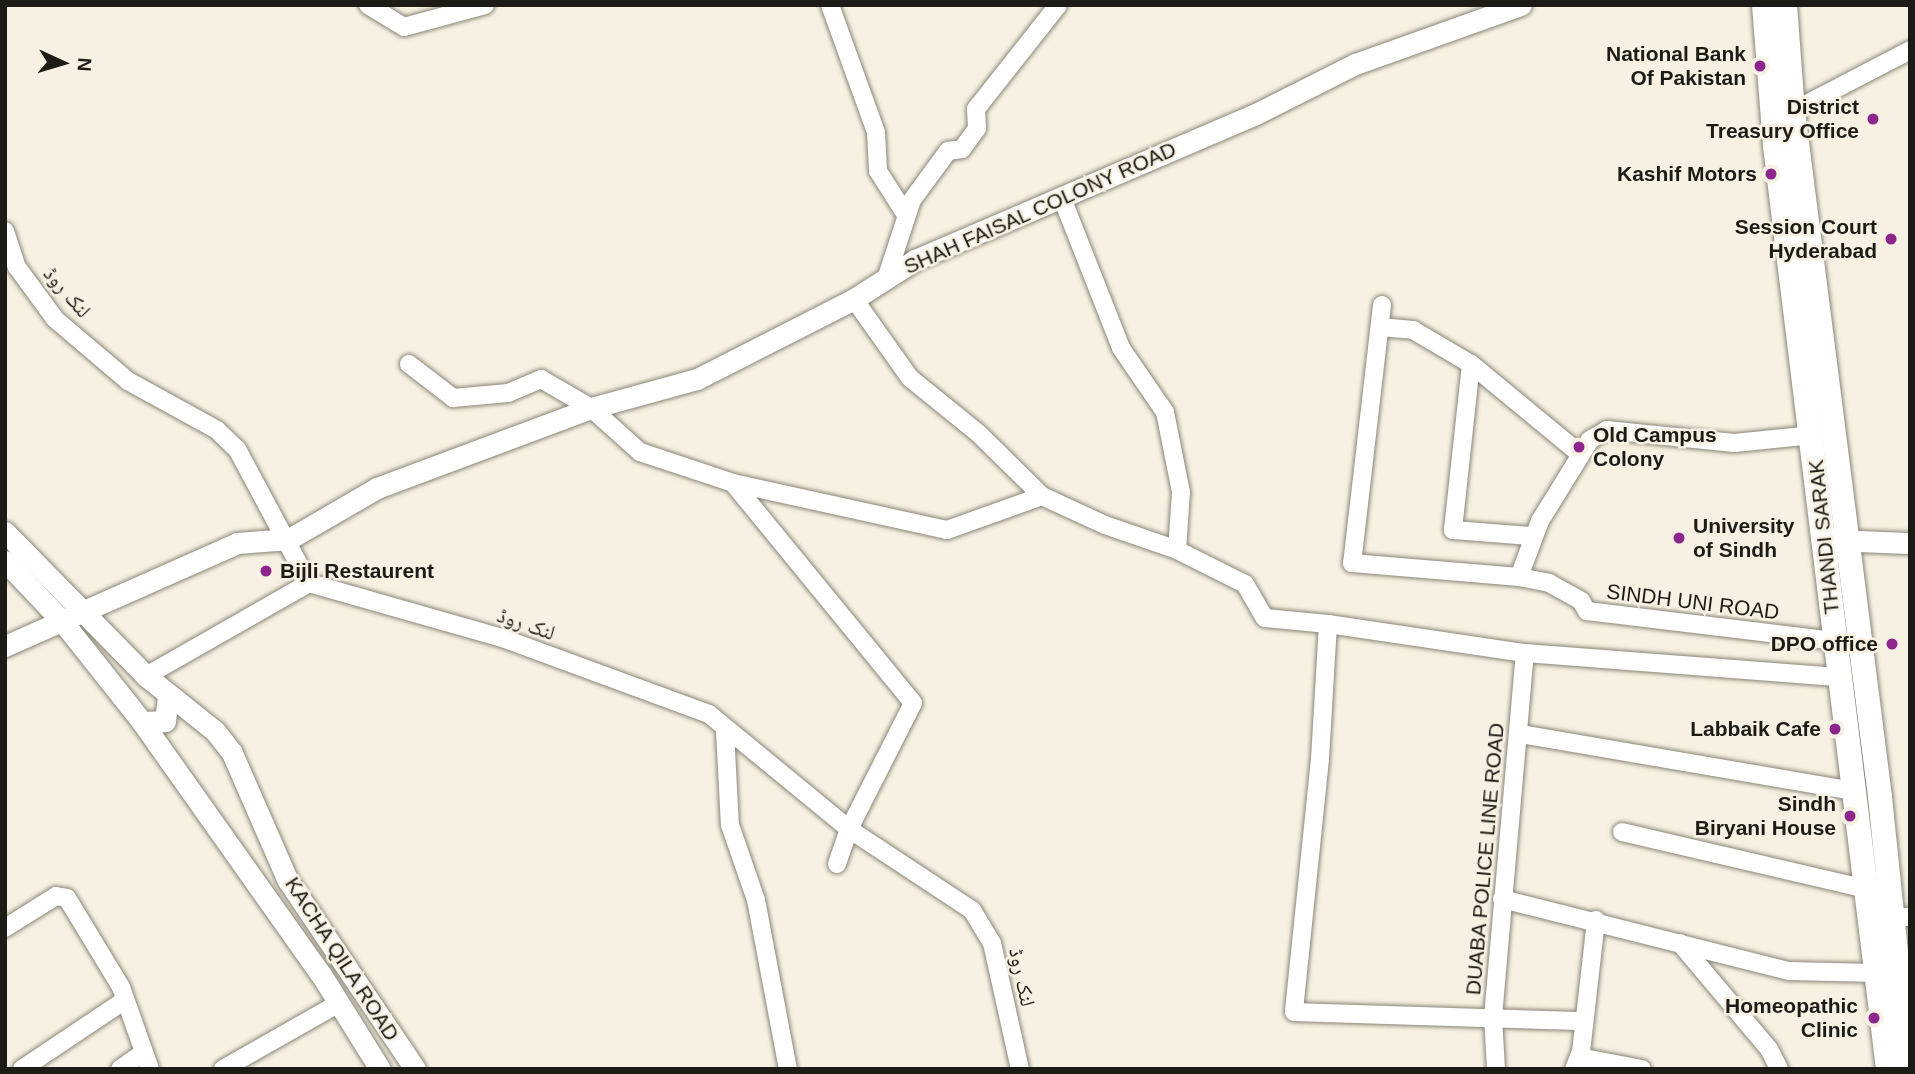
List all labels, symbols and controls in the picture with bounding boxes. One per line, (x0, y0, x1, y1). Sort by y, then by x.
north arrow (28, 28, 98, 98)
place label: National Bank Of Pakistan (1606, 41, 1746, 91)
text: N (73, 57, 95, 72)
marker: National Bank Of Pakistan (1752, 58, 1768, 74)
place label: District Treasury Office (1706, 94, 1859, 144)
marker: District Treasury Office (1865, 111, 1881, 127)
street label: SHAH FAISAL COLONY ROAD (899, 136, 1181, 280)
place label: Kashif Motors (1617, 161, 1757, 187)
marker: Kashif Motors (1763, 166, 1779, 182)
place label: Session Court Hyderabad (1735, 214, 1877, 264)
marker: Session Court Hyderabad (1883, 231, 1899, 247)
street label: لنک روڈ (38, 261, 96, 323)
place label: Old Campus Colony (1593, 422, 1717, 472)
marker: Old Campus Colony (1571, 439, 1587, 455)
street label: THANDI SARAK (1803, 459, 1845, 615)
place label: University of Sindh (1693, 513, 1795, 563)
marker: University of Sindh (1671, 530, 1687, 546)
place label: Bijli Restaurent (280, 558, 434, 584)
marker: Bijli Restaurent (258, 563, 274, 579)
street label: SINDH UNI ROAD (1605, 579, 1781, 625)
street label: لنک روڈ (494, 602, 558, 646)
place label: DPO office (1771, 631, 1878, 657)
marker: DPO office (1884, 636, 1900, 652)
place label: Labbaik Cafe (1690, 716, 1821, 742)
street label: DUABA POLICE LINE ROAD (1460, 721, 1510, 997)
marker: Labbaik Cafe (1827, 721, 1843, 737)
place label: Sindh Biryani House (1695, 791, 1836, 841)
marker: Sindh Biryani House (1842, 808, 1858, 824)
street label: KACHA QILA ROAD (279, 871, 405, 1047)
street label: لنک روڈ (1004, 945, 1040, 1009)
place label: Homeopathic Clinic (1725, 993, 1858, 1043)
marker: Homeopathic Clinic (1864, 1008, 1884, 1028)

